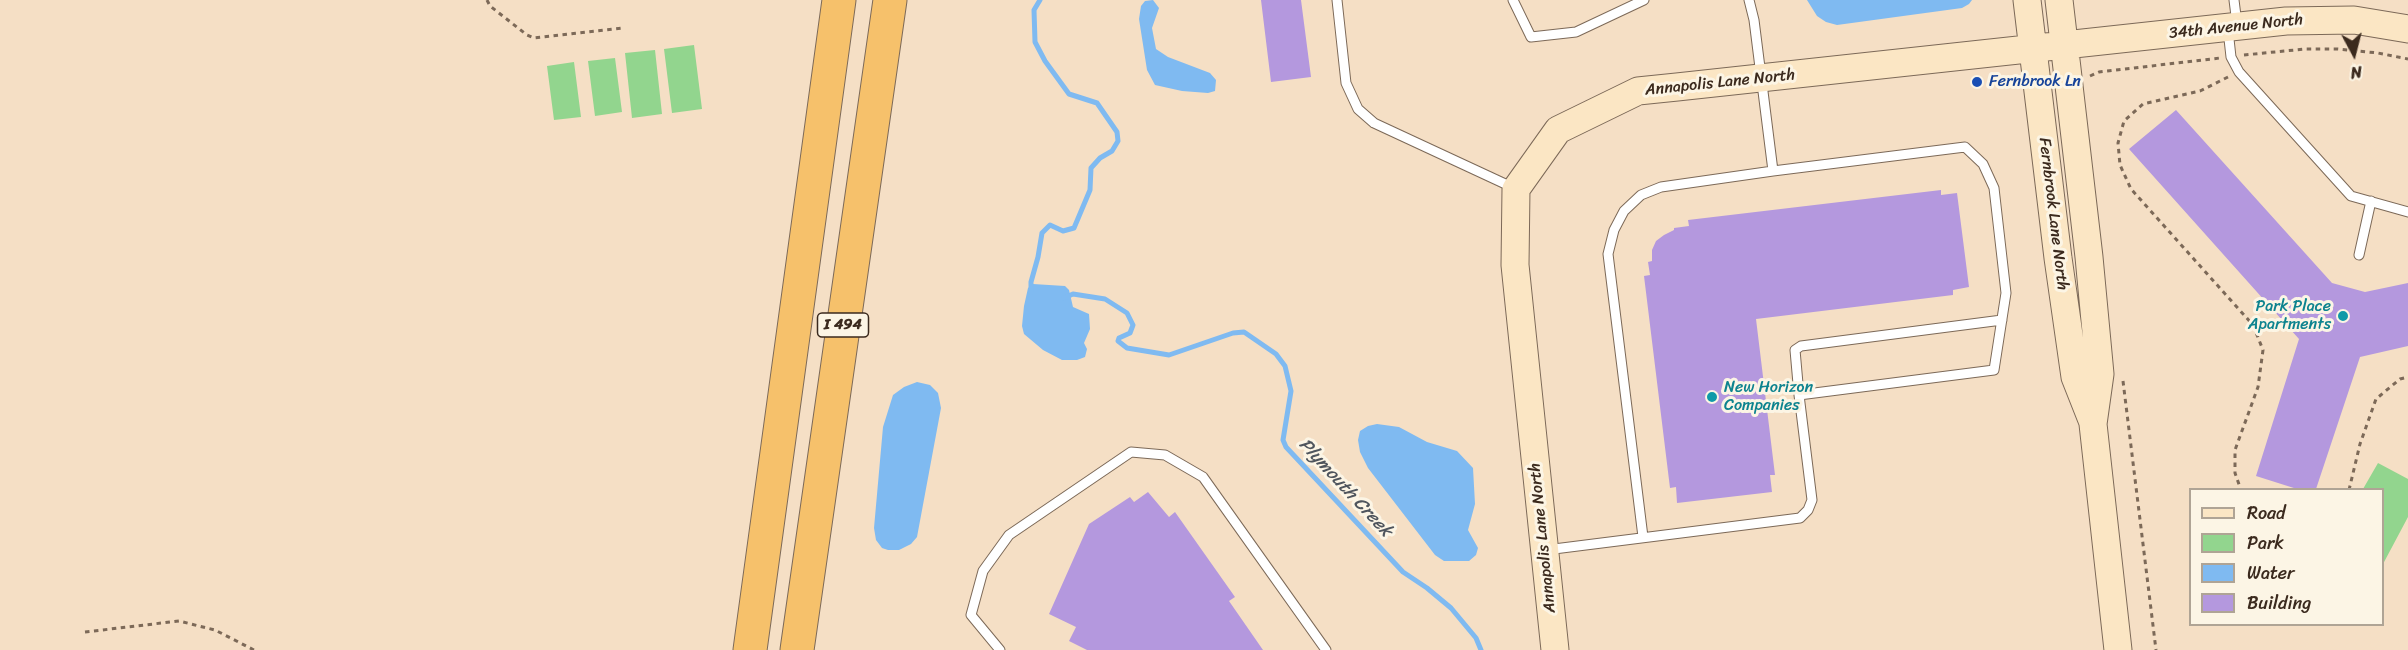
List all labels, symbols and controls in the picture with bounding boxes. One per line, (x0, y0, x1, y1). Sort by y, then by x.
street label: 34th Avenue North (2168, 10, 2304, 44)
north arrow (2324, 24, 2384, 84)
text: N (2349, 57, 2364, 87)
street label: Annapolis Lane North (1644, 66, 1796, 100)
place label: Fernbrook Ln (1989, 72, 2081, 92)
marker: Fernbrook Ln (1970, 75, 1984, 89)
street label: Fernbrook Lane North (2034, 137, 2072, 291)
place label: Park Place Apartments (2248, 297, 2331, 335)
marker: Park Place Apartments (2336, 309, 2350, 323)
road number: I 494 (818, 313, 868, 337)
place label: New Horizon Companies (1724, 378, 1813, 416)
marker: New Horizon Companies (1705, 390, 1719, 404)
water label: Plymouth Creek (1294, 434, 1396, 542)
street label: Annapolis Lane North (1526, 462, 1560, 614)
legend (2189, 488, 2384, 626)
text: Road (2247, 497, 2286, 529)
text: Park (2247, 527, 2284, 559)
text: Water (2247, 557, 2294, 589)
text: Building (2247, 587, 2311, 619)

